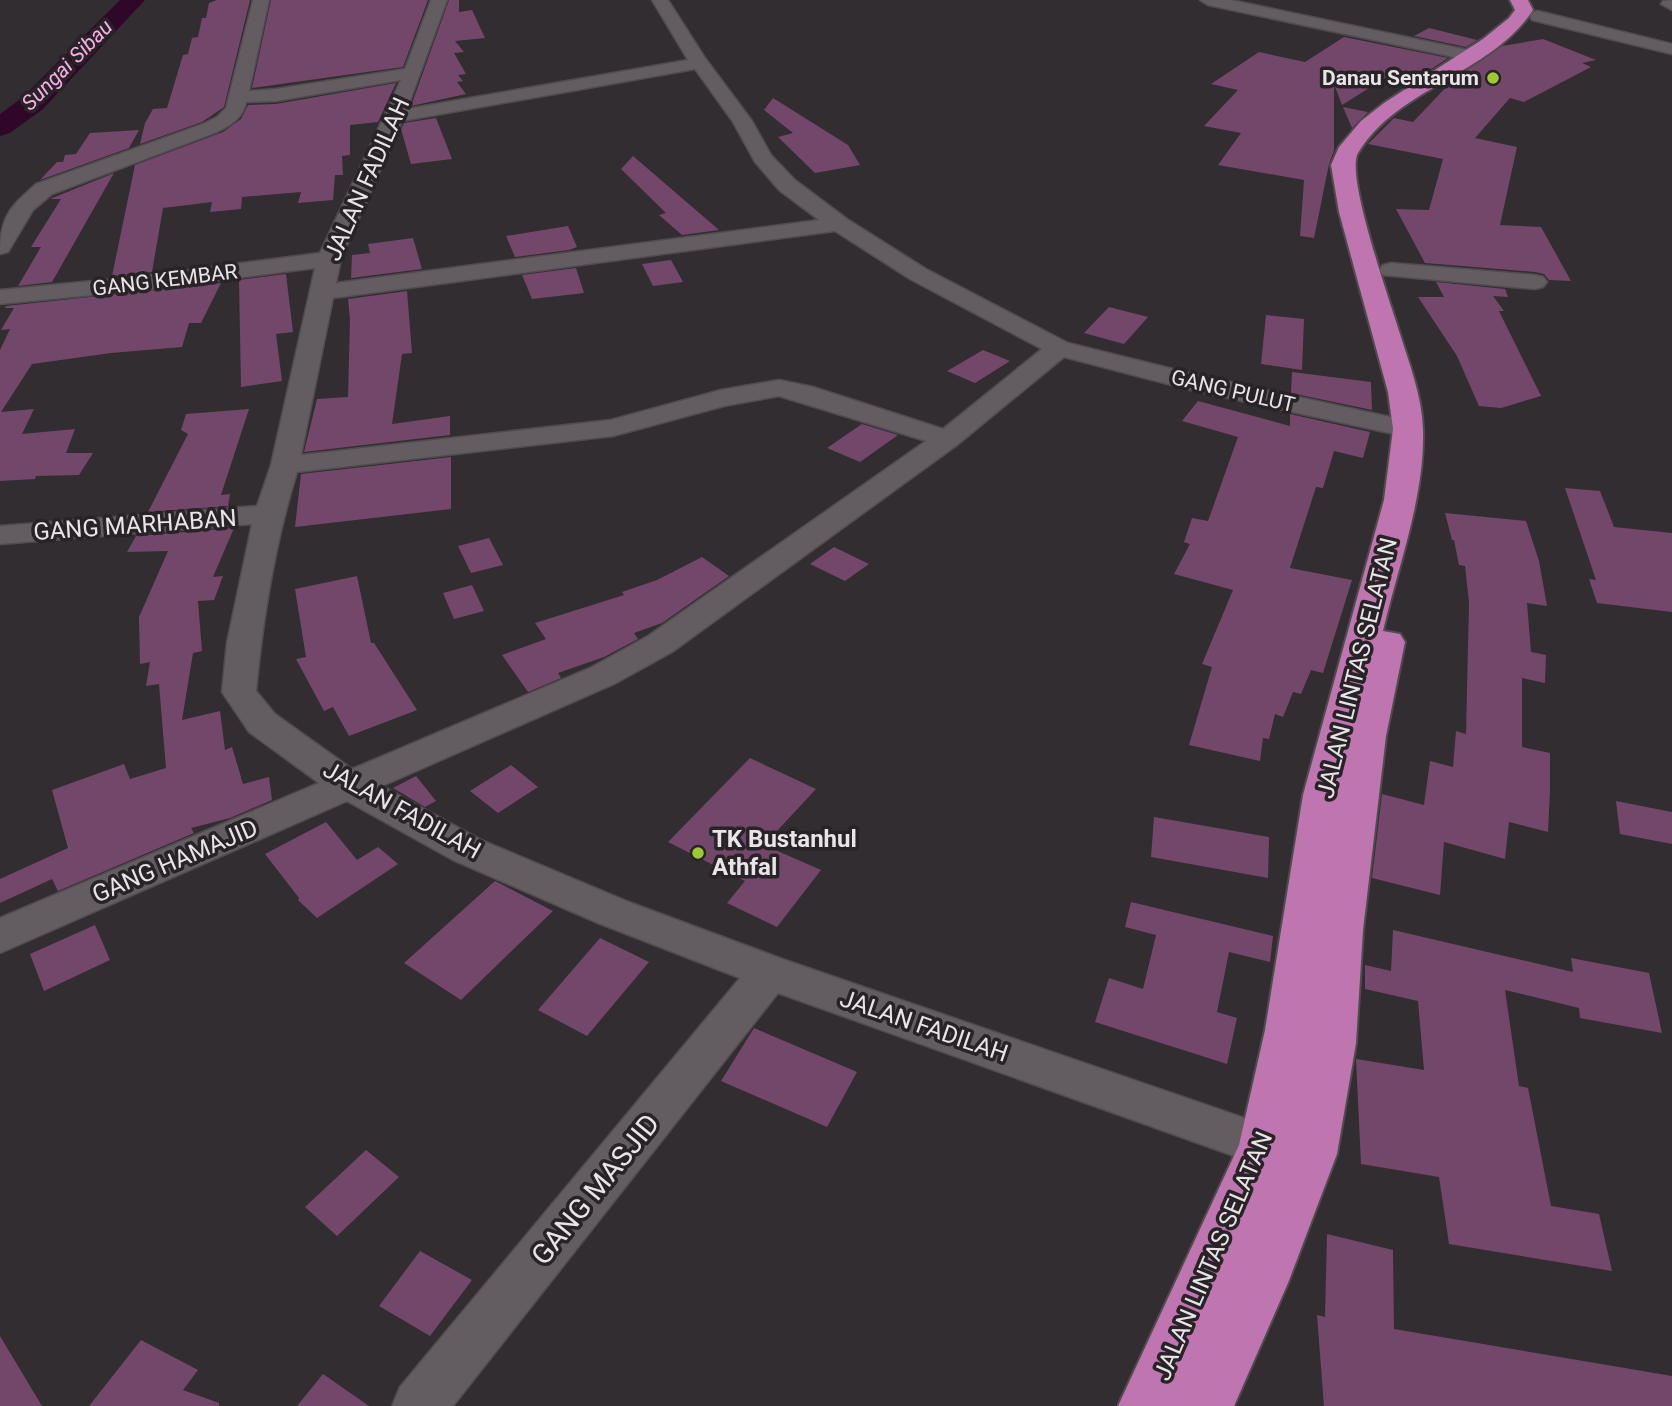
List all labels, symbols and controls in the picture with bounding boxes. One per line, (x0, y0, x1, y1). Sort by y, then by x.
water label: Sungai Sibau (17, 15, 117, 115)
place label: Danau Sentarum (1322, 66, 1479, 90)
marker: Danau Sentarum (1485, 70, 1501, 86)
street label: JALAN FADILAH (318, 93, 416, 265)
street label: GANG KEMBAR (91, 259, 239, 301)
street label: GANG PULUT (1169, 365, 1298, 417)
street label: GANG MARHABAN (32, 504, 238, 546)
street label: JALAN LINTAS SELATAN (1311, 535, 1403, 801)
street label: JALAN FADILAH (318, 755, 486, 865)
street label: GANG HAMAJID (88, 814, 262, 908)
place label: TK Bustanhul Athfal (712, 825, 857, 881)
marker: TK Bustanhul Athfal (690, 845, 706, 861)
street label: JALAN FADILAH (836, 984, 1012, 1068)
street label: GANG MASJID (525, 1107, 666, 1271)
street label: JALAN LINTAS SELATAN (1148, 1127, 1278, 1385)

